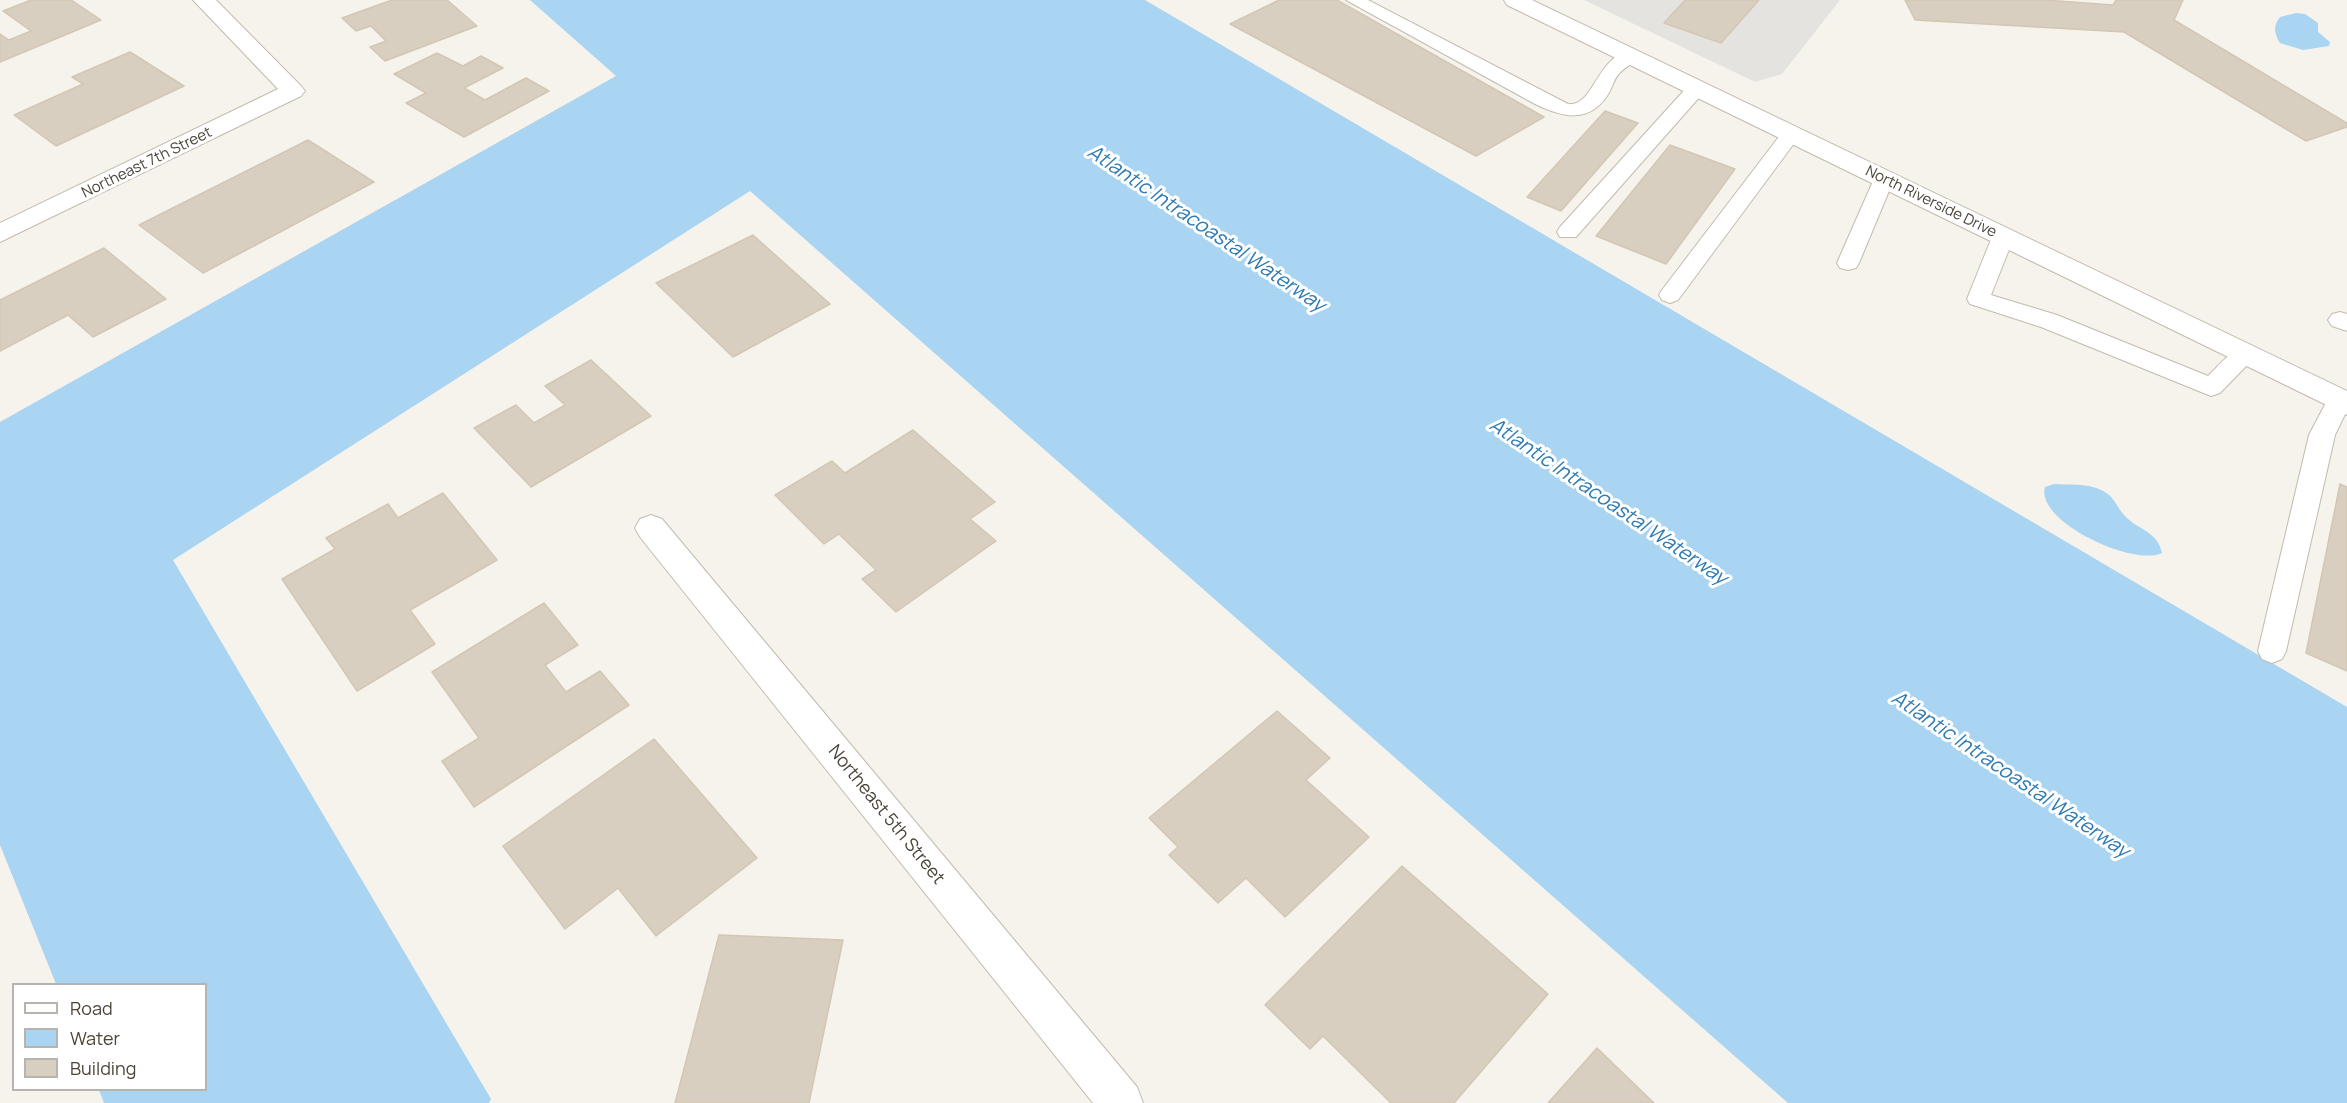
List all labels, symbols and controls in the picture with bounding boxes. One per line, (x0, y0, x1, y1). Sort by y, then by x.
street label: Northeast 7th Street (79, 124, 215, 202)
water label: Atlantic Intracoastal Waterway (1083, 140, 1329, 318)
street label: North Riverside Drive (1862, 162, 2000, 242)
water label: Atlantic Intracoastal Waterway (1485, 413, 1731, 591)
water label: Atlantic Intracoastal Waterway (1887, 686, 2133, 864)
street label: Northeast 5th Street (823, 741, 949, 889)
legend (12, 983, 207, 1091)
text: Road (70, 996, 113, 1020)
text: Water (70, 1026, 120, 1050)
text: Building (70, 1056, 136, 1080)

